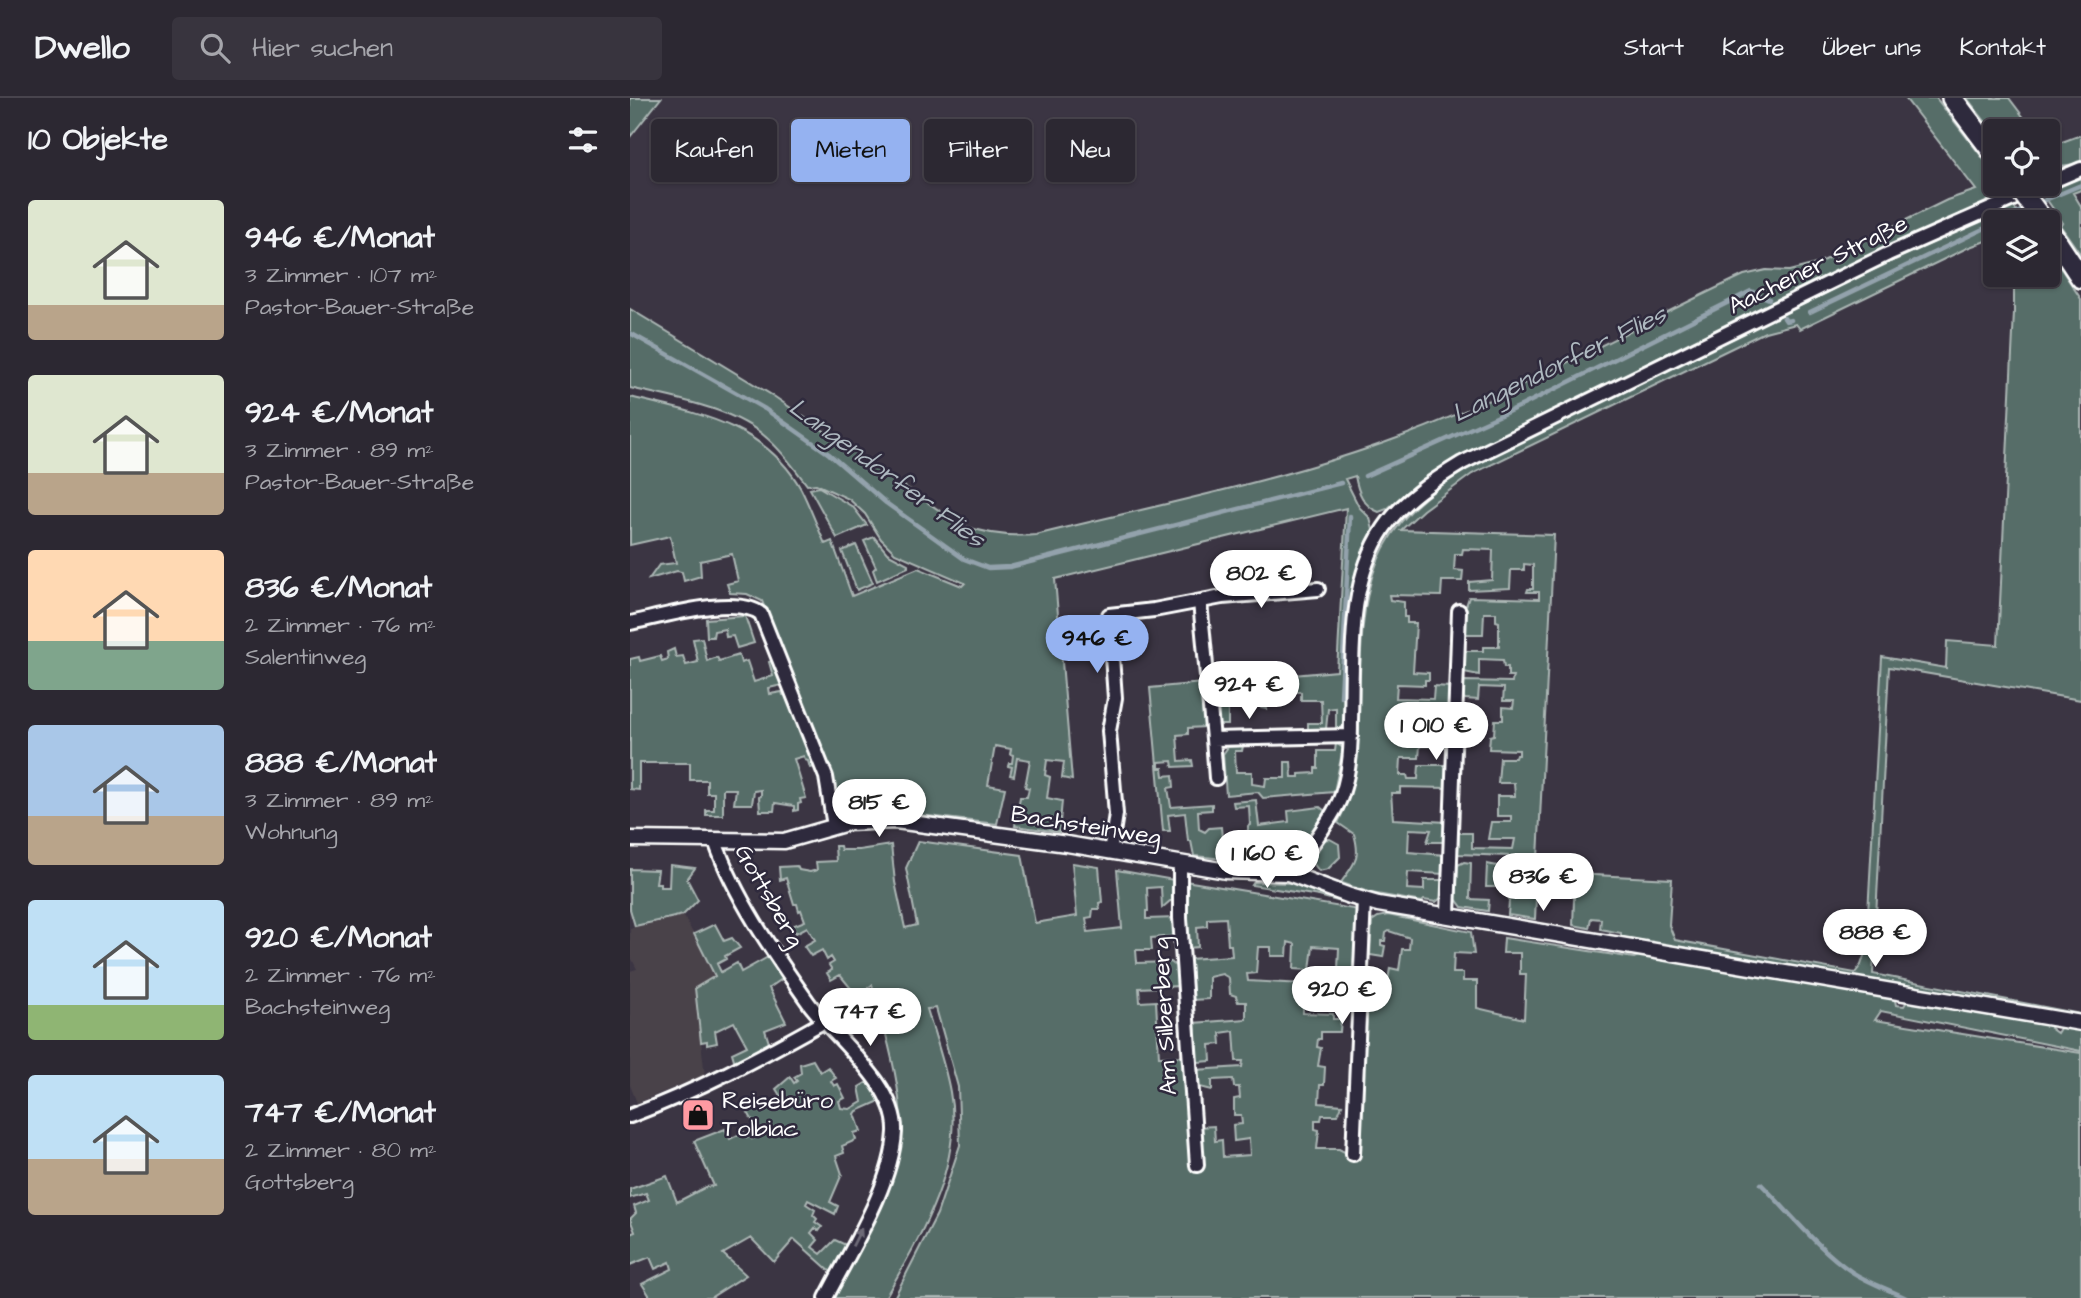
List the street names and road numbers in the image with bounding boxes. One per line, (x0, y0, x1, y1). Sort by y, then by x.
street label: Aachener Straße (1722, 207, 1914, 323)
street label: Bachsteinweg (1008, 797, 1163, 856)
street label: Gottsberg (725, 838, 812, 954)
street label: Am Silberberg (1144, 936, 1187, 1096)

